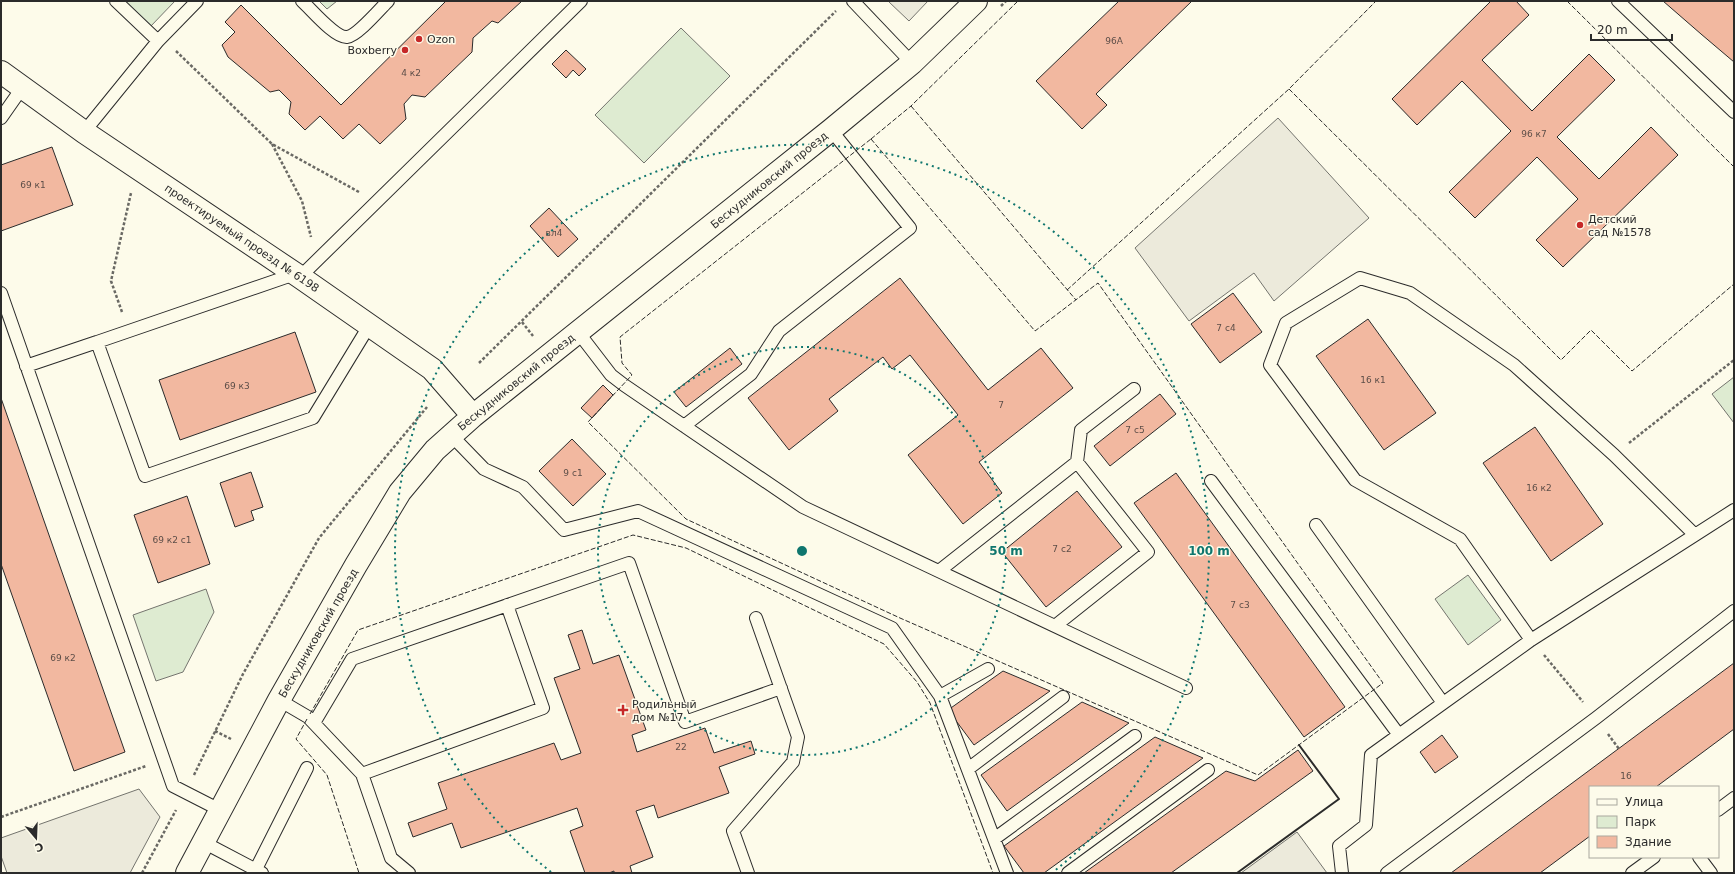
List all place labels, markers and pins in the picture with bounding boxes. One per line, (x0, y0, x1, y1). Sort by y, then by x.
place label: Ozon (427, 33, 455, 46)
marker: Ozon (414, 34, 424, 44)
place label: Boxberry (347, 44, 397, 57)
marker: Boxberry (400, 45, 410, 55)
place label: Детский сад №1578 (1588, 213, 1651, 239)
marker: Детский сад №1578 (1575, 220, 1585, 230)
centre of rings (795, 544, 809, 558)
place label: Родильный дом №17 (632, 698, 697, 724)
marker: Родильный дом №17 (617, 704, 629, 716)

